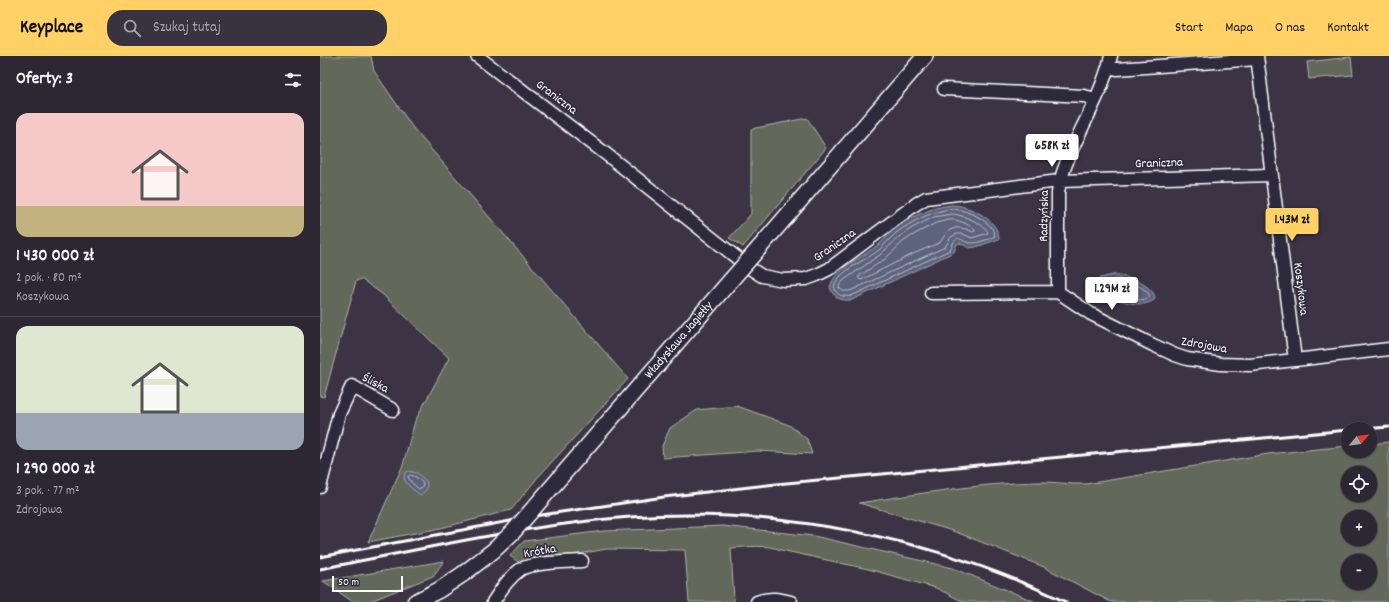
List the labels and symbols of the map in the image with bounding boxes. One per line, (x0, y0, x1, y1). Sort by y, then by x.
street label: Graniczna (531, 76, 582, 121)
pin: 658K zł (1015, 134, 1089, 168)
street label: Graniczna (1135, 154, 1184, 174)
street label: Radzyńska (1035, 189, 1055, 242)
pin: 1.43M zł (1251, 208, 1333, 242)
street label: Graniczna (810, 224, 861, 268)
street label: Koszykowa (1287, 262, 1313, 317)
pin: 1.29M zł (1071, 277, 1153, 311)
street label: Władysława Jagiełły (640, 297, 718, 383)
street label: Zdrojowa (1180, 333, 1229, 360)
street label: Śliska (358, 369, 392, 399)
north arrow (1341, 422, 1377, 458)
street label: Krótka (522, 540, 559, 564)
scale bar (332, 574, 403, 593)

